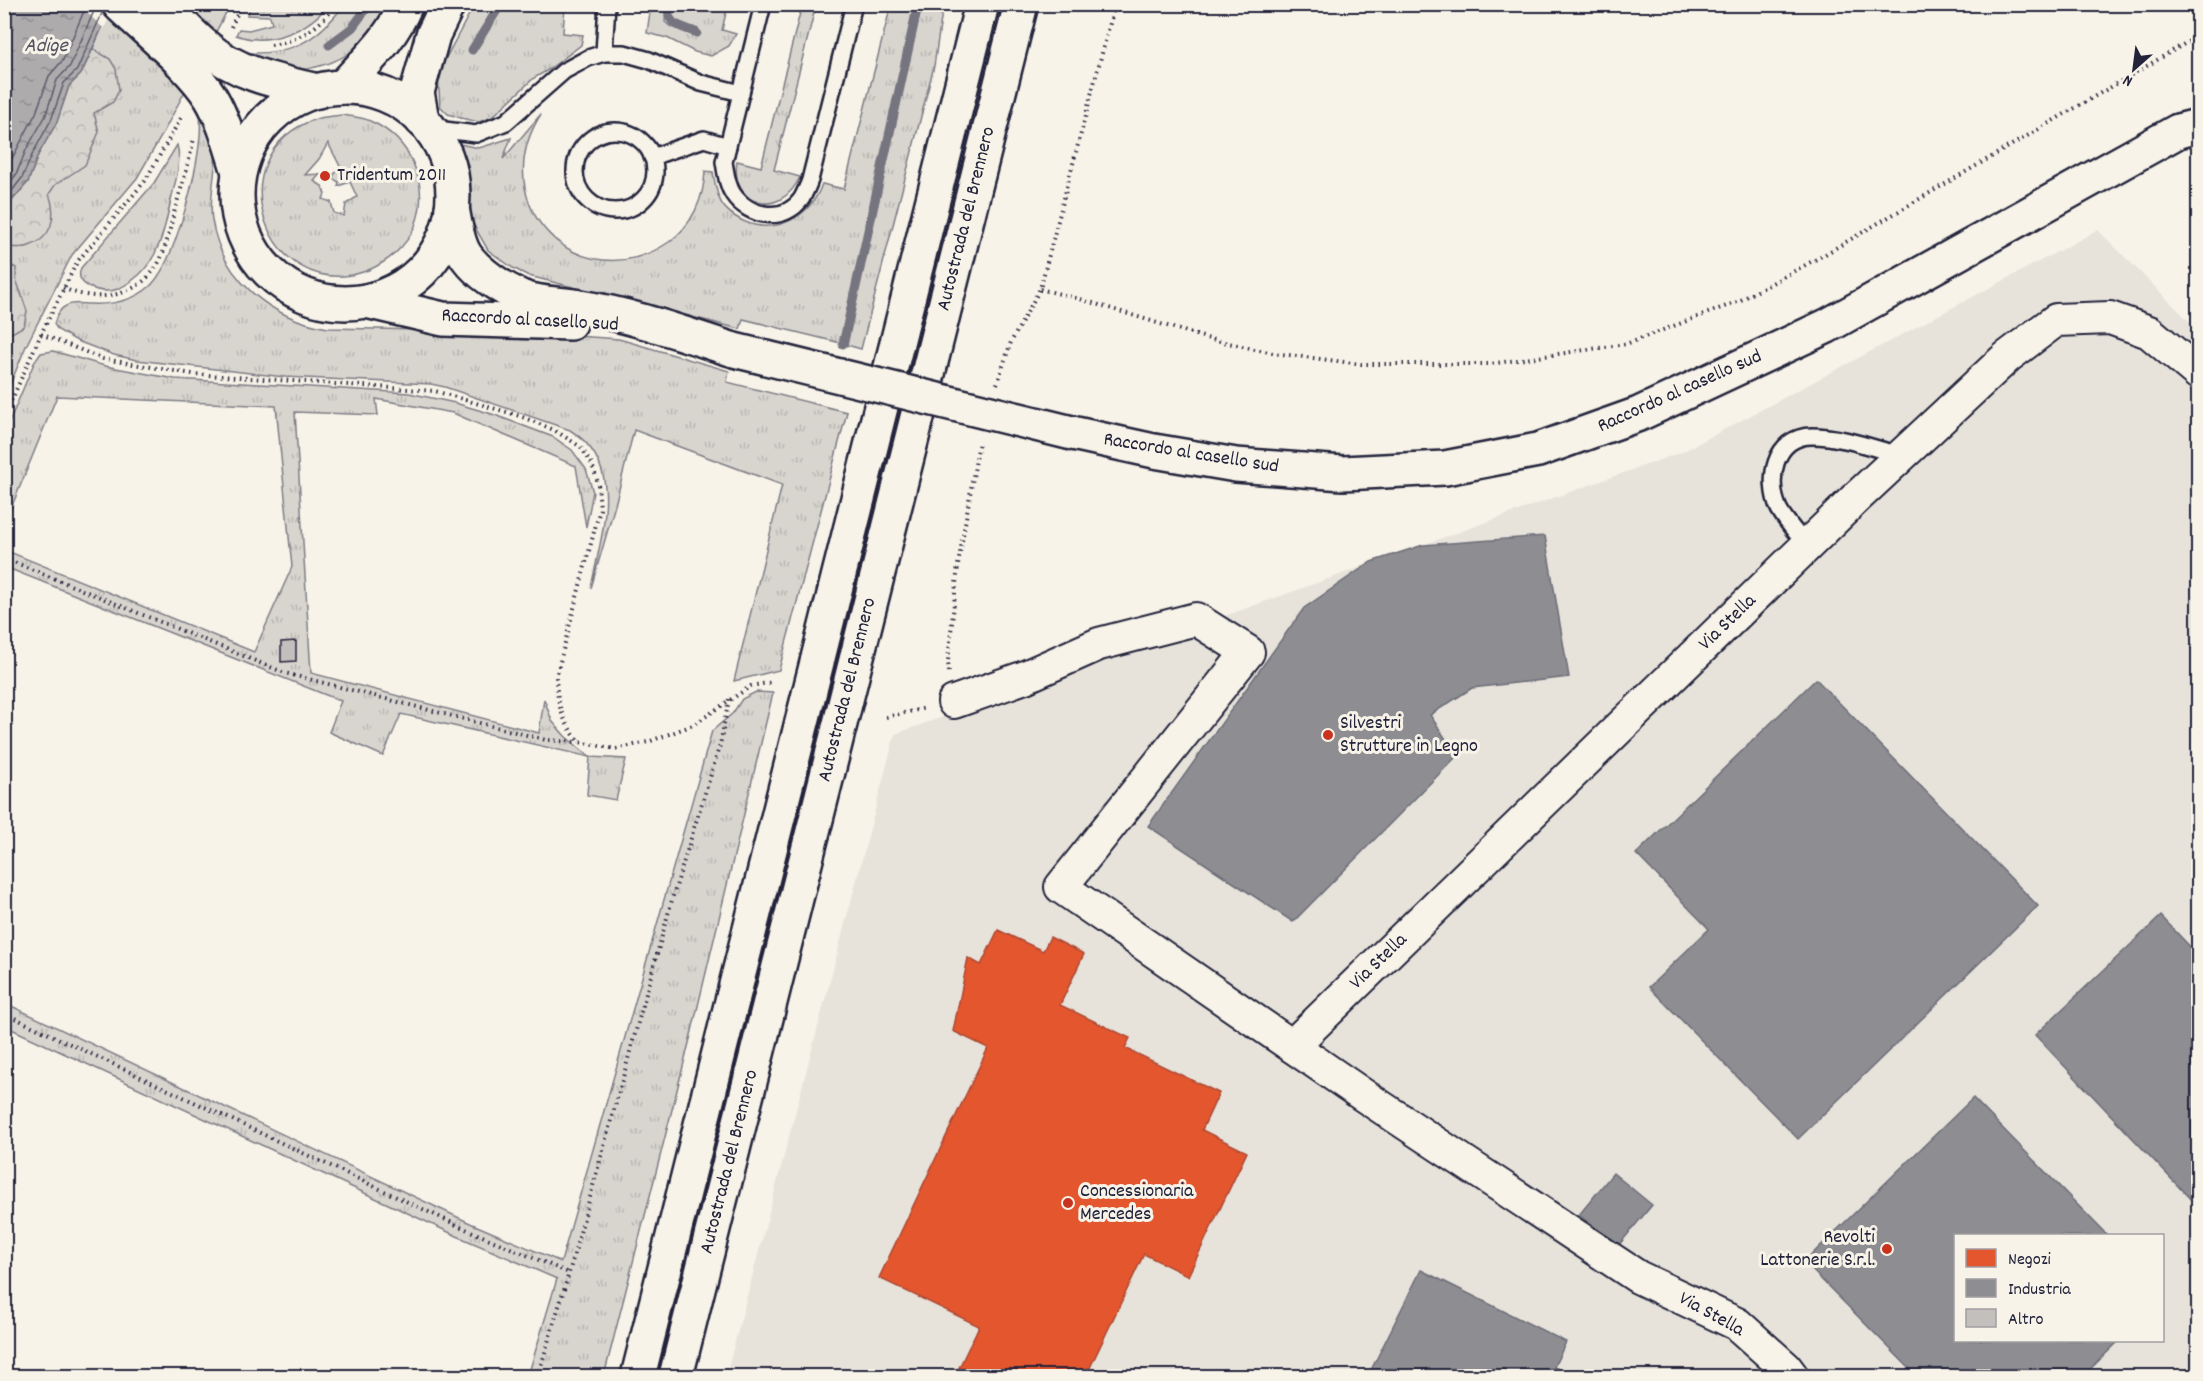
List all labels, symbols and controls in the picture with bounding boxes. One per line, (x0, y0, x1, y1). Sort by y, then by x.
water label: Adige (24, 32, 70, 62)
north arrow (2104, 39, 2164, 99)
text: N (2119, 68, 2137, 92)
street label: Autostrada del Brennero (931, 124, 1003, 314)
place label: Tridentum 2011 (337, 162, 446, 190)
marker: Tridentum 2011 (318, 169, 332, 183)
street label: Raccordo al casello sud (441, 302, 619, 340)
street label: Raccordo al casello sud (1593, 343, 1767, 441)
street label: Raccordo al casello sud (1101, 426, 1281, 482)
street label: Via Stella (1693, 588, 1764, 658)
street label: Autostrada del Brennero (812, 595, 884, 785)
place label: Silvestri Strutture in Legno (1340, 710, 1478, 761)
marker: Silvestri Strutture in Legno (1321, 728, 1335, 742)
street label: Via Stella (1344, 927, 1415, 997)
street label: Autostrada del Brennero (694, 1067, 766, 1257)
place label: Concessionaria Mercedes (1080, 1178, 1194, 1229)
marker: Concessionaria Mercedes (1061, 1196, 1075, 1210)
place label: Revolti Lattonerie S.r.l. (1760, 1224, 1875, 1275)
legend (1954, 1234, 2164, 1342)
marker: Revolti Lattonerie S.r.l. (1880, 1242, 1894, 1256)
text: Negozi (2008, 1248, 2051, 1273)
text: Industria (2008, 1278, 2071, 1303)
street label: Via Stella (1673, 1286, 1749, 1345)
text: Altro (2008, 1308, 2043, 1333)

